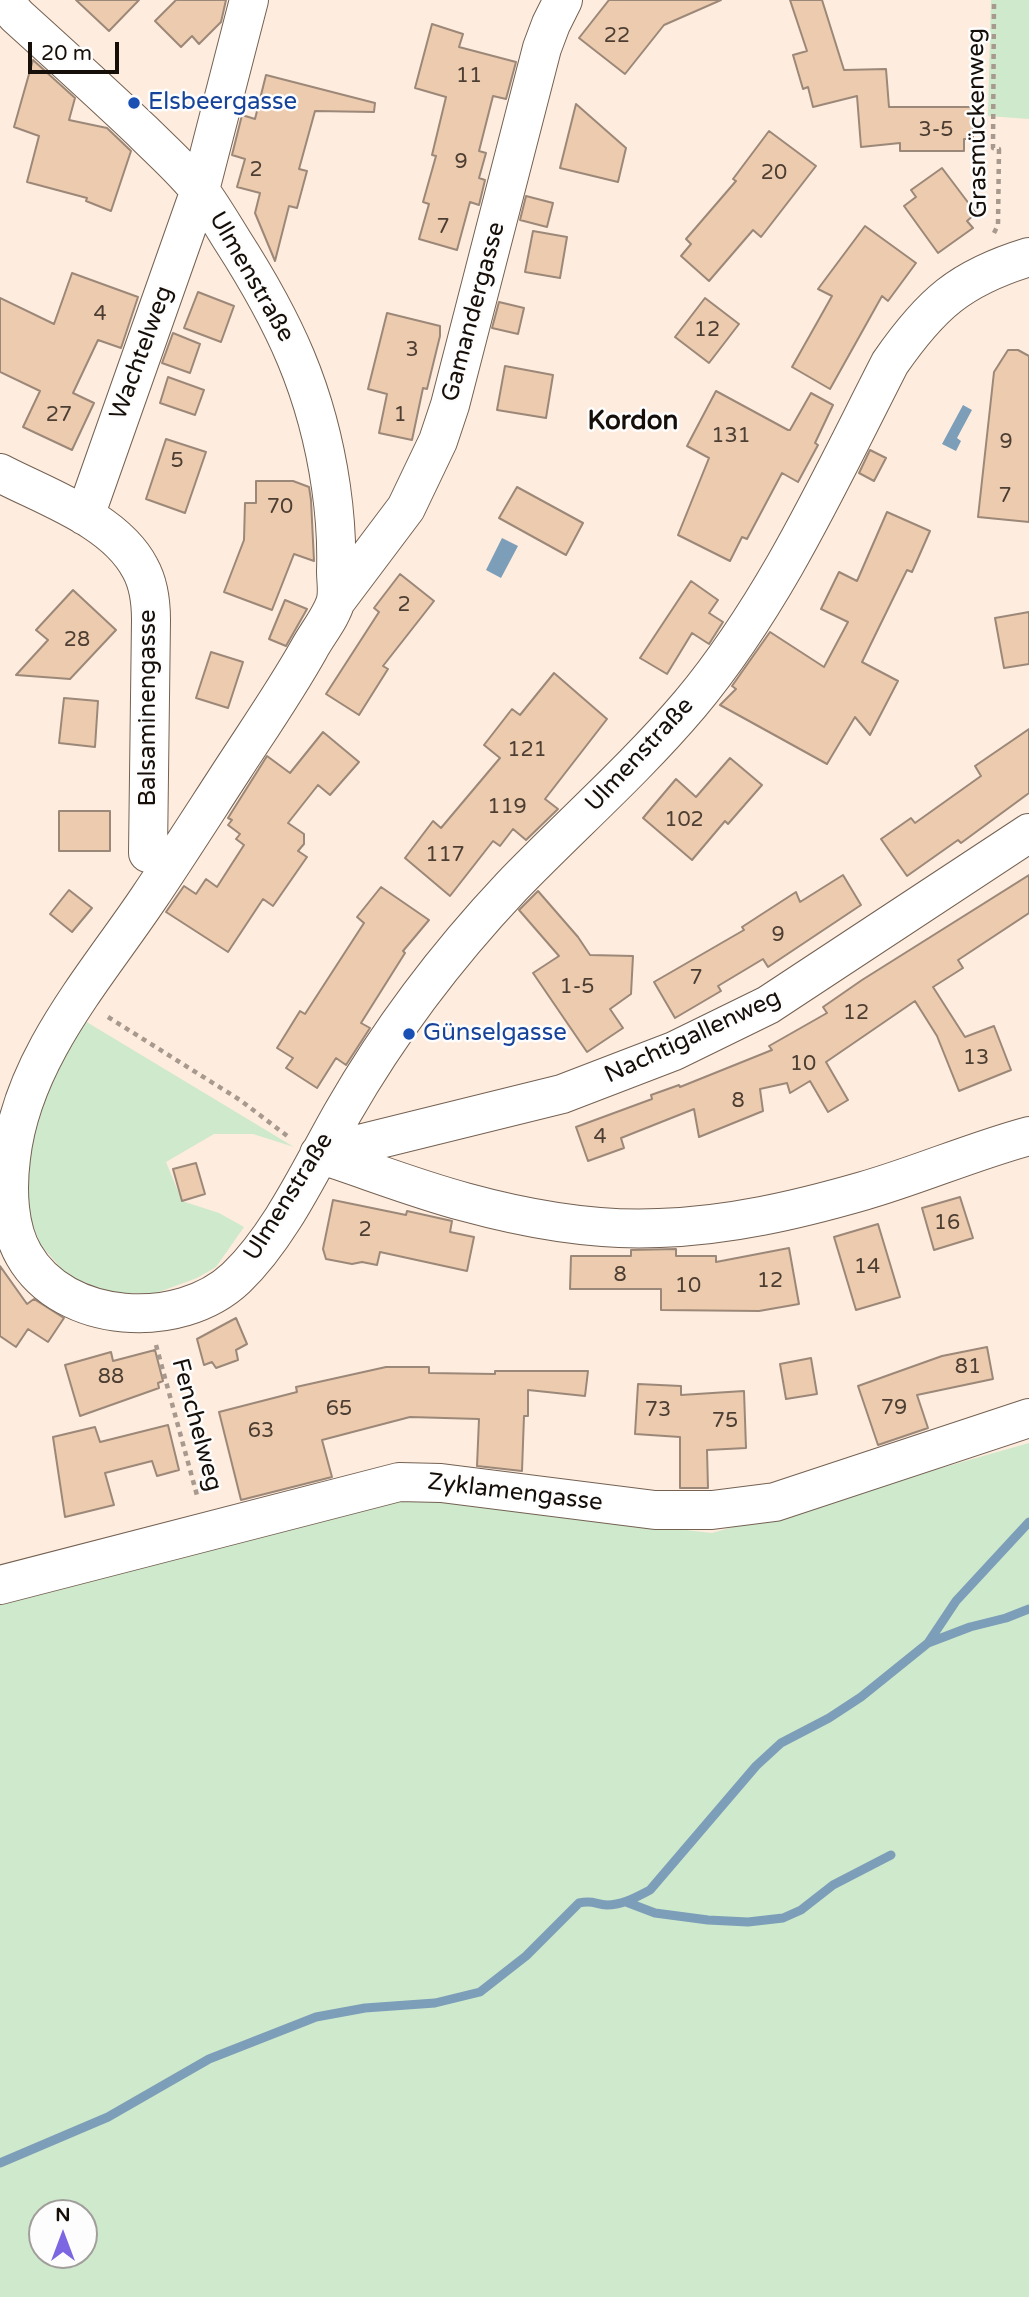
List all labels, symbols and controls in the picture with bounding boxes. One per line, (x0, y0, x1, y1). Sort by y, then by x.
house number: 22 (604, 23, 630, 49)
scale bar (32, 28, 122, 72)
street label: Grasmückenweg (962, 28, 994, 218)
text: 20 m (41, 41, 92, 66)
house number: 11 (456, 63, 482, 89)
place label: Elsbeergasse (148, 89, 297, 117)
marker: Elsbeergasse (126, 95, 142, 111)
house number: 3-5 (919, 117, 953, 143)
house number: 9 (454, 149, 468, 175)
house number: 2 (249, 157, 263, 183)
house number: 20 (761, 160, 787, 186)
street label: Ulmenstraße (202, 207, 300, 347)
house number: 7 (436, 214, 450, 240)
street label: Gamandergasse (436, 219, 512, 405)
street label: Wachtelweg (105, 282, 179, 424)
house number: 4 (93, 301, 107, 327)
house number: 12 (694, 317, 720, 343)
house number: 3 (405, 337, 419, 363)
house number: 27 (46, 402, 72, 428)
house number: 1 (393, 402, 407, 428)
district label: Kordon (588, 406, 678, 438)
house number: 131 (711, 423, 751, 449)
house number: 9 (999, 429, 1013, 455)
house number: 5 (170, 448, 184, 474)
house number: 7 (998, 483, 1012, 509)
house number: 70 (267, 494, 293, 520)
house number: 2 (397, 592, 411, 618)
street label: Balsaminengasse (135, 609, 163, 807)
house number: 28 (64, 627, 90, 653)
street label: Ulmenstraße (580, 692, 700, 818)
house number: 121 (507, 737, 547, 763)
house number: 119 (487, 794, 527, 820)
house number: 102 (664, 807, 704, 833)
house number: 117 (425, 842, 465, 868)
house number: 9 (771, 922, 785, 948)
house number: 7 (689, 965, 703, 991)
house number: 1-5 (560, 974, 594, 1000)
street label: Nachtigallenweg (600, 984, 786, 1090)
house number: 12 (843, 1000, 869, 1026)
place label: Günselgasse (423, 1020, 567, 1048)
marker: Günselgasse (401, 1026, 417, 1042)
house number: 13 (963, 1045, 989, 1071)
house number: 10 (790, 1051, 816, 1077)
house number: 8 (731, 1088, 745, 1114)
house number: 4 (593, 1124, 607, 1150)
street label: Ulmenstraße (238, 1128, 340, 1266)
house number: 16 (934, 1210, 960, 1236)
house number: 2 (358, 1217, 372, 1243)
house number: 14 (854, 1254, 880, 1280)
house number: 8 (613, 1262, 627, 1288)
house number: 12 (757, 1268, 783, 1294)
house number: 10 (675, 1273, 701, 1299)
house number: 81 (955, 1354, 981, 1380)
street label: Fenchelweg (164, 1355, 228, 1495)
house number: 88 (98, 1364, 124, 1390)
house number: 79 (881, 1395, 907, 1421)
house number: 65 (326, 1396, 352, 1422)
house number: 73 (645, 1397, 671, 1423)
house number: 75 (712, 1408, 738, 1434)
house number: 63 (248, 1418, 274, 1444)
street label: Zyklamengasse (426, 1468, 604, 1518)
north arrow (28, 2199, 98, 2269)
text: N (55, 2204, 71, 2226)

